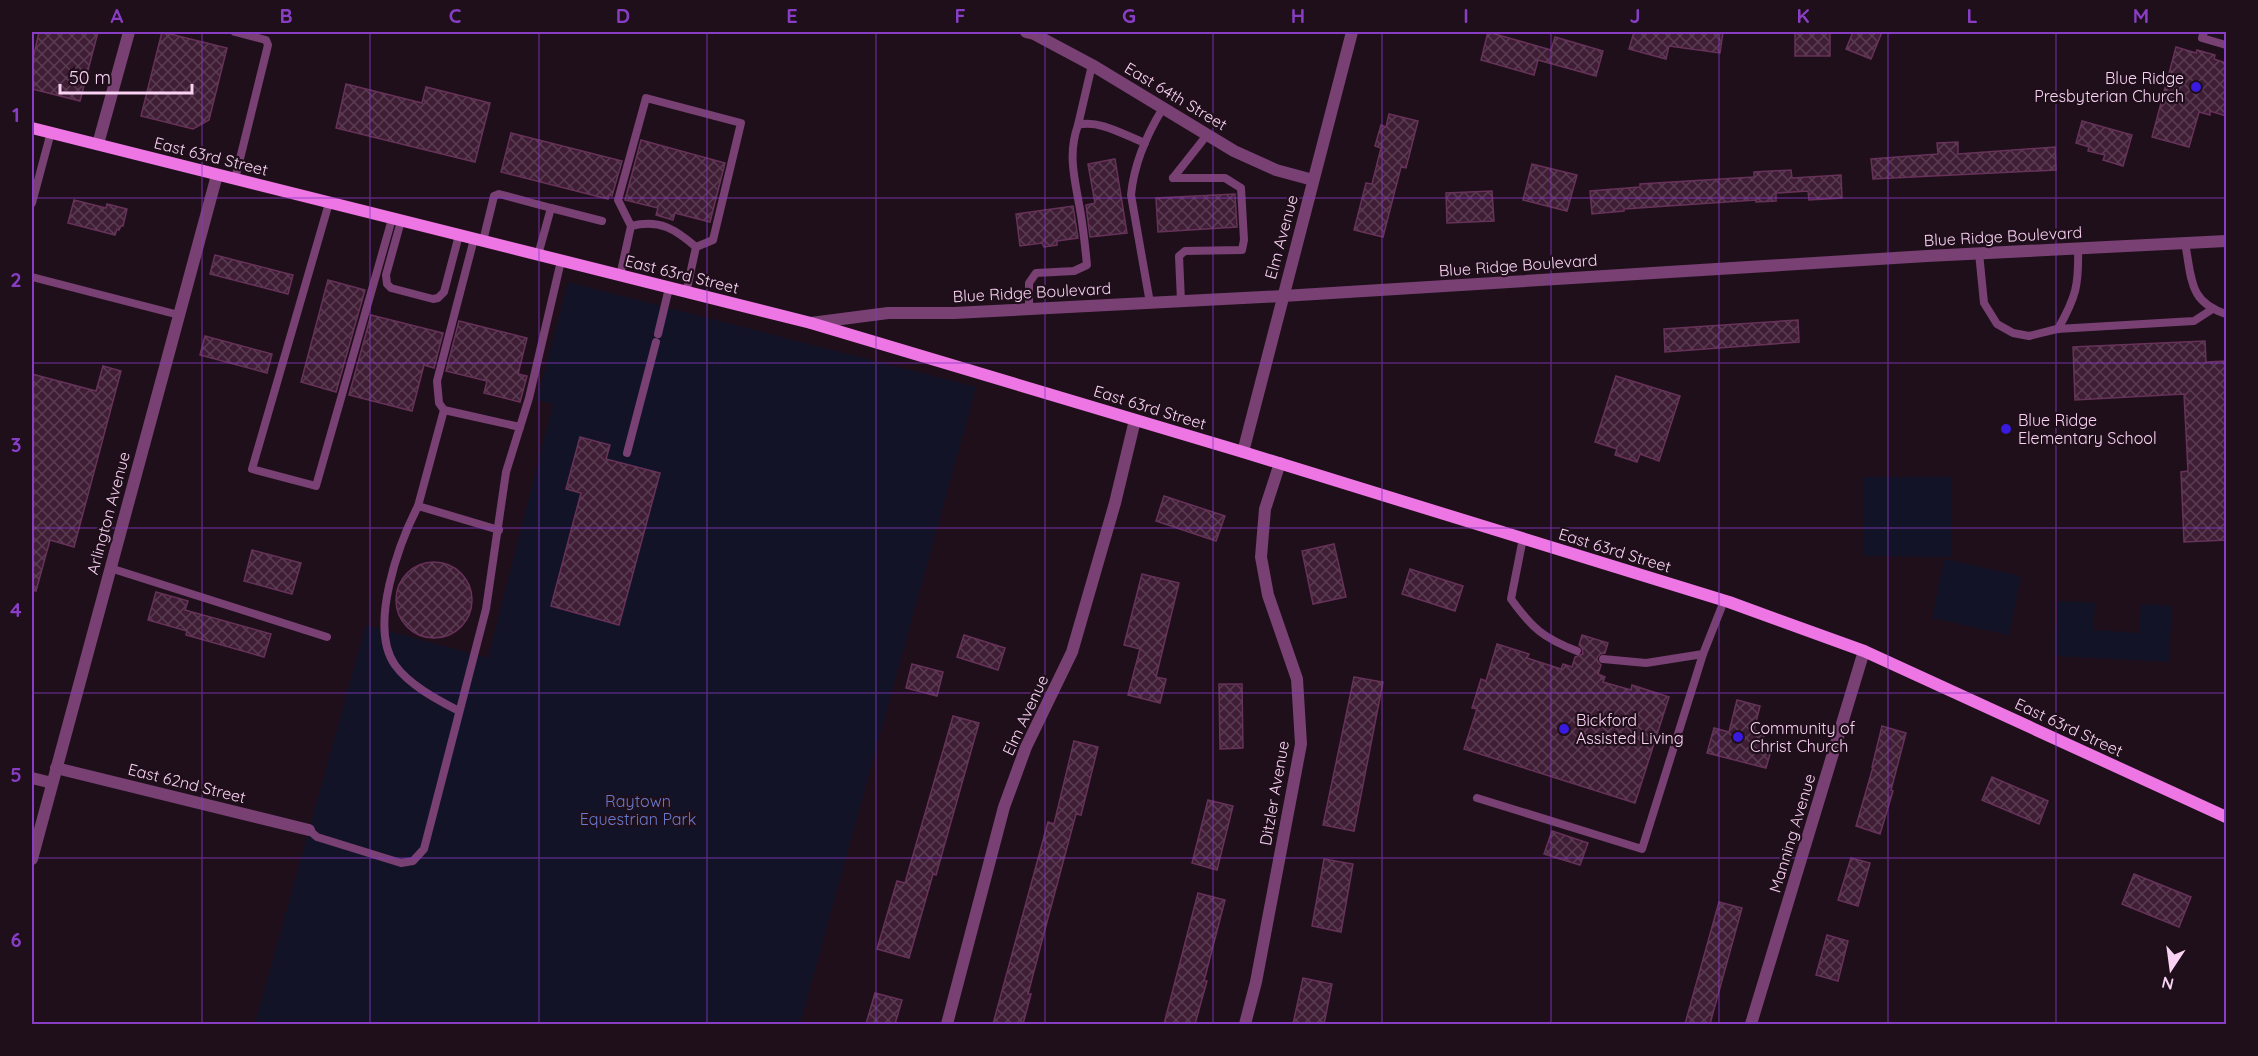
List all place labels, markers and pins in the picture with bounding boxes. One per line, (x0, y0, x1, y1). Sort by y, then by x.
place label: Blue Ridge Presbyterian Church (2034, 68, 2184, 106)
marker: Blue Ridge Presbyterian Church (2189, 80, 2203, 94)
place label: Blue Ridge Elementary School (2018, 410, 2157, 448)
marker: Blue Ridge Elementary School (1999, 422, 2013, 436)
place label: Bickford Assisted Living (1576, 710, 1684, 748)
place label: Community of Christ Church (1750, 718, 1856, 756)
marker: Bickford Assisted Living (1557, 722, 1571, 736)
marker: Community of Christ Church (1731, 730, 1745, 744)

